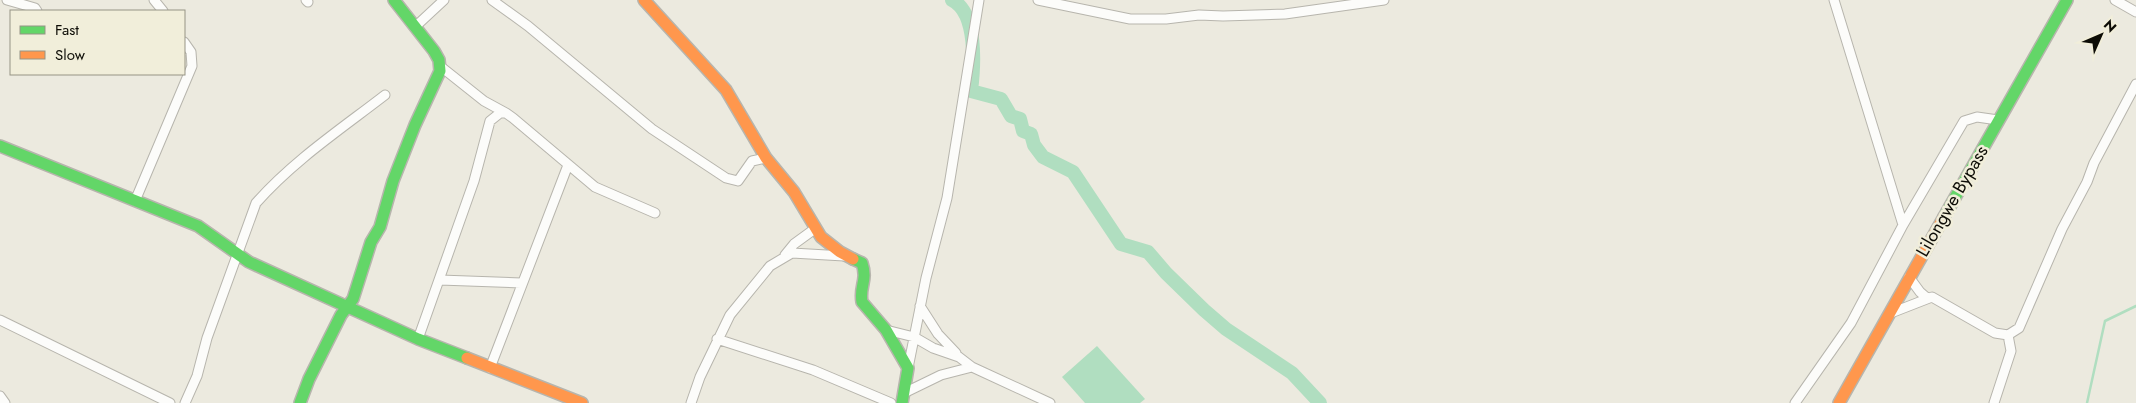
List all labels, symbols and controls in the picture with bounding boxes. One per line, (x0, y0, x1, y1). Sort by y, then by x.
legend (10, 10, 185, 75)
north arrow (2076, 10, 2126, 60)
text: N (2099, 15, 2121, 37)
text: Fast (55, 19, 79, 41)
text: Slow (55, 44, 86, 66)
street label: Lilongwe Bypass (1910, 141, 1994, 261)

